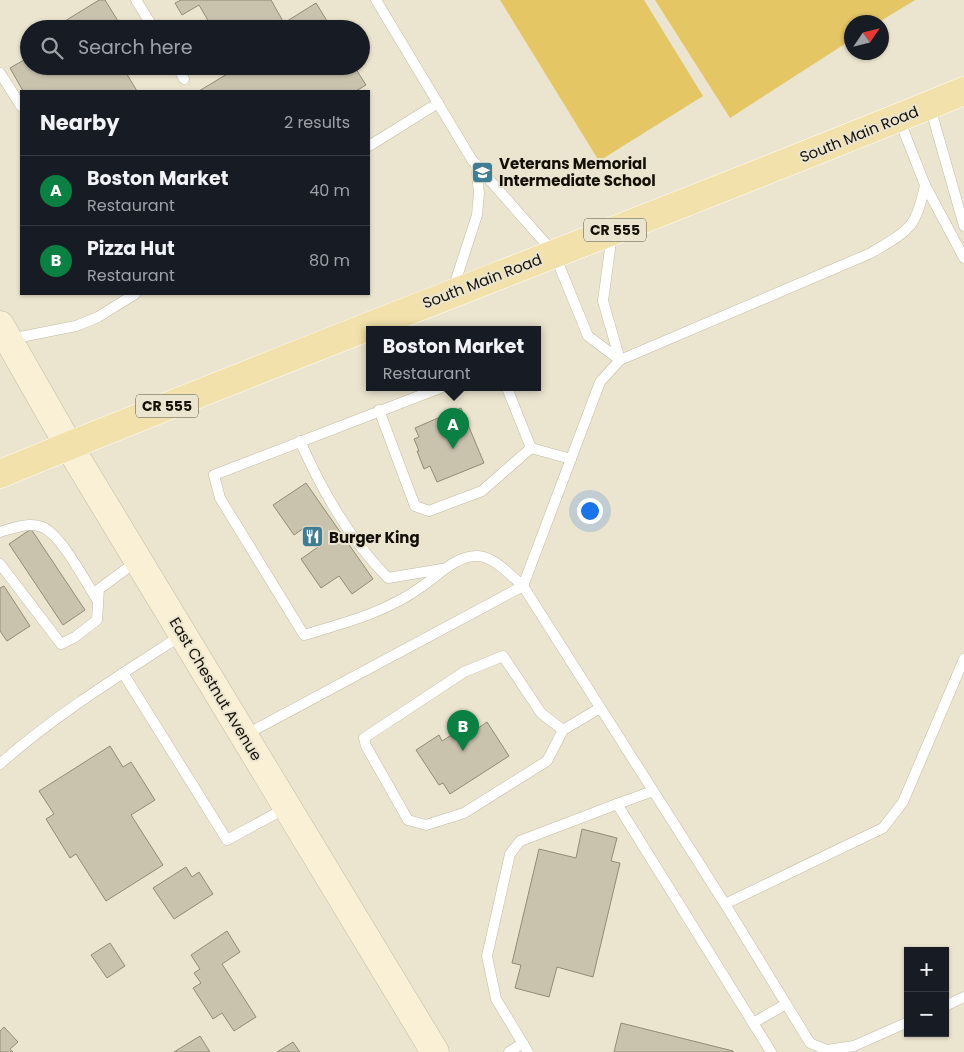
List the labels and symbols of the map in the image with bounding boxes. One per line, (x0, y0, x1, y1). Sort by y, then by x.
north arrow (844, 15, 889, 60)
street label: South Main Road (796, 101, 922, 167)
place label: Veterans Memorial Intermediate School (499, 153, 656, 191)
school or university icon: Veterans Memorial Intermediate School (471, 160, 495, 184)
road number: CR 555 (584, 218, 646, 242)
street label: South Main Road (419, 249, 545, 313)
road number: CR 555 (136, 394, 198, 418)
pin: A (437, 408, 469, 449)
your location (577, 498, 603, 524)
restaurant icon: Burger King (301, 525, 325, 549)
place label: Burger King (329, 527, 420, 548)
street label: East Chestnut Avenue (165, 613, 267, 765)
pin: B (447, 710, 479, 751)

